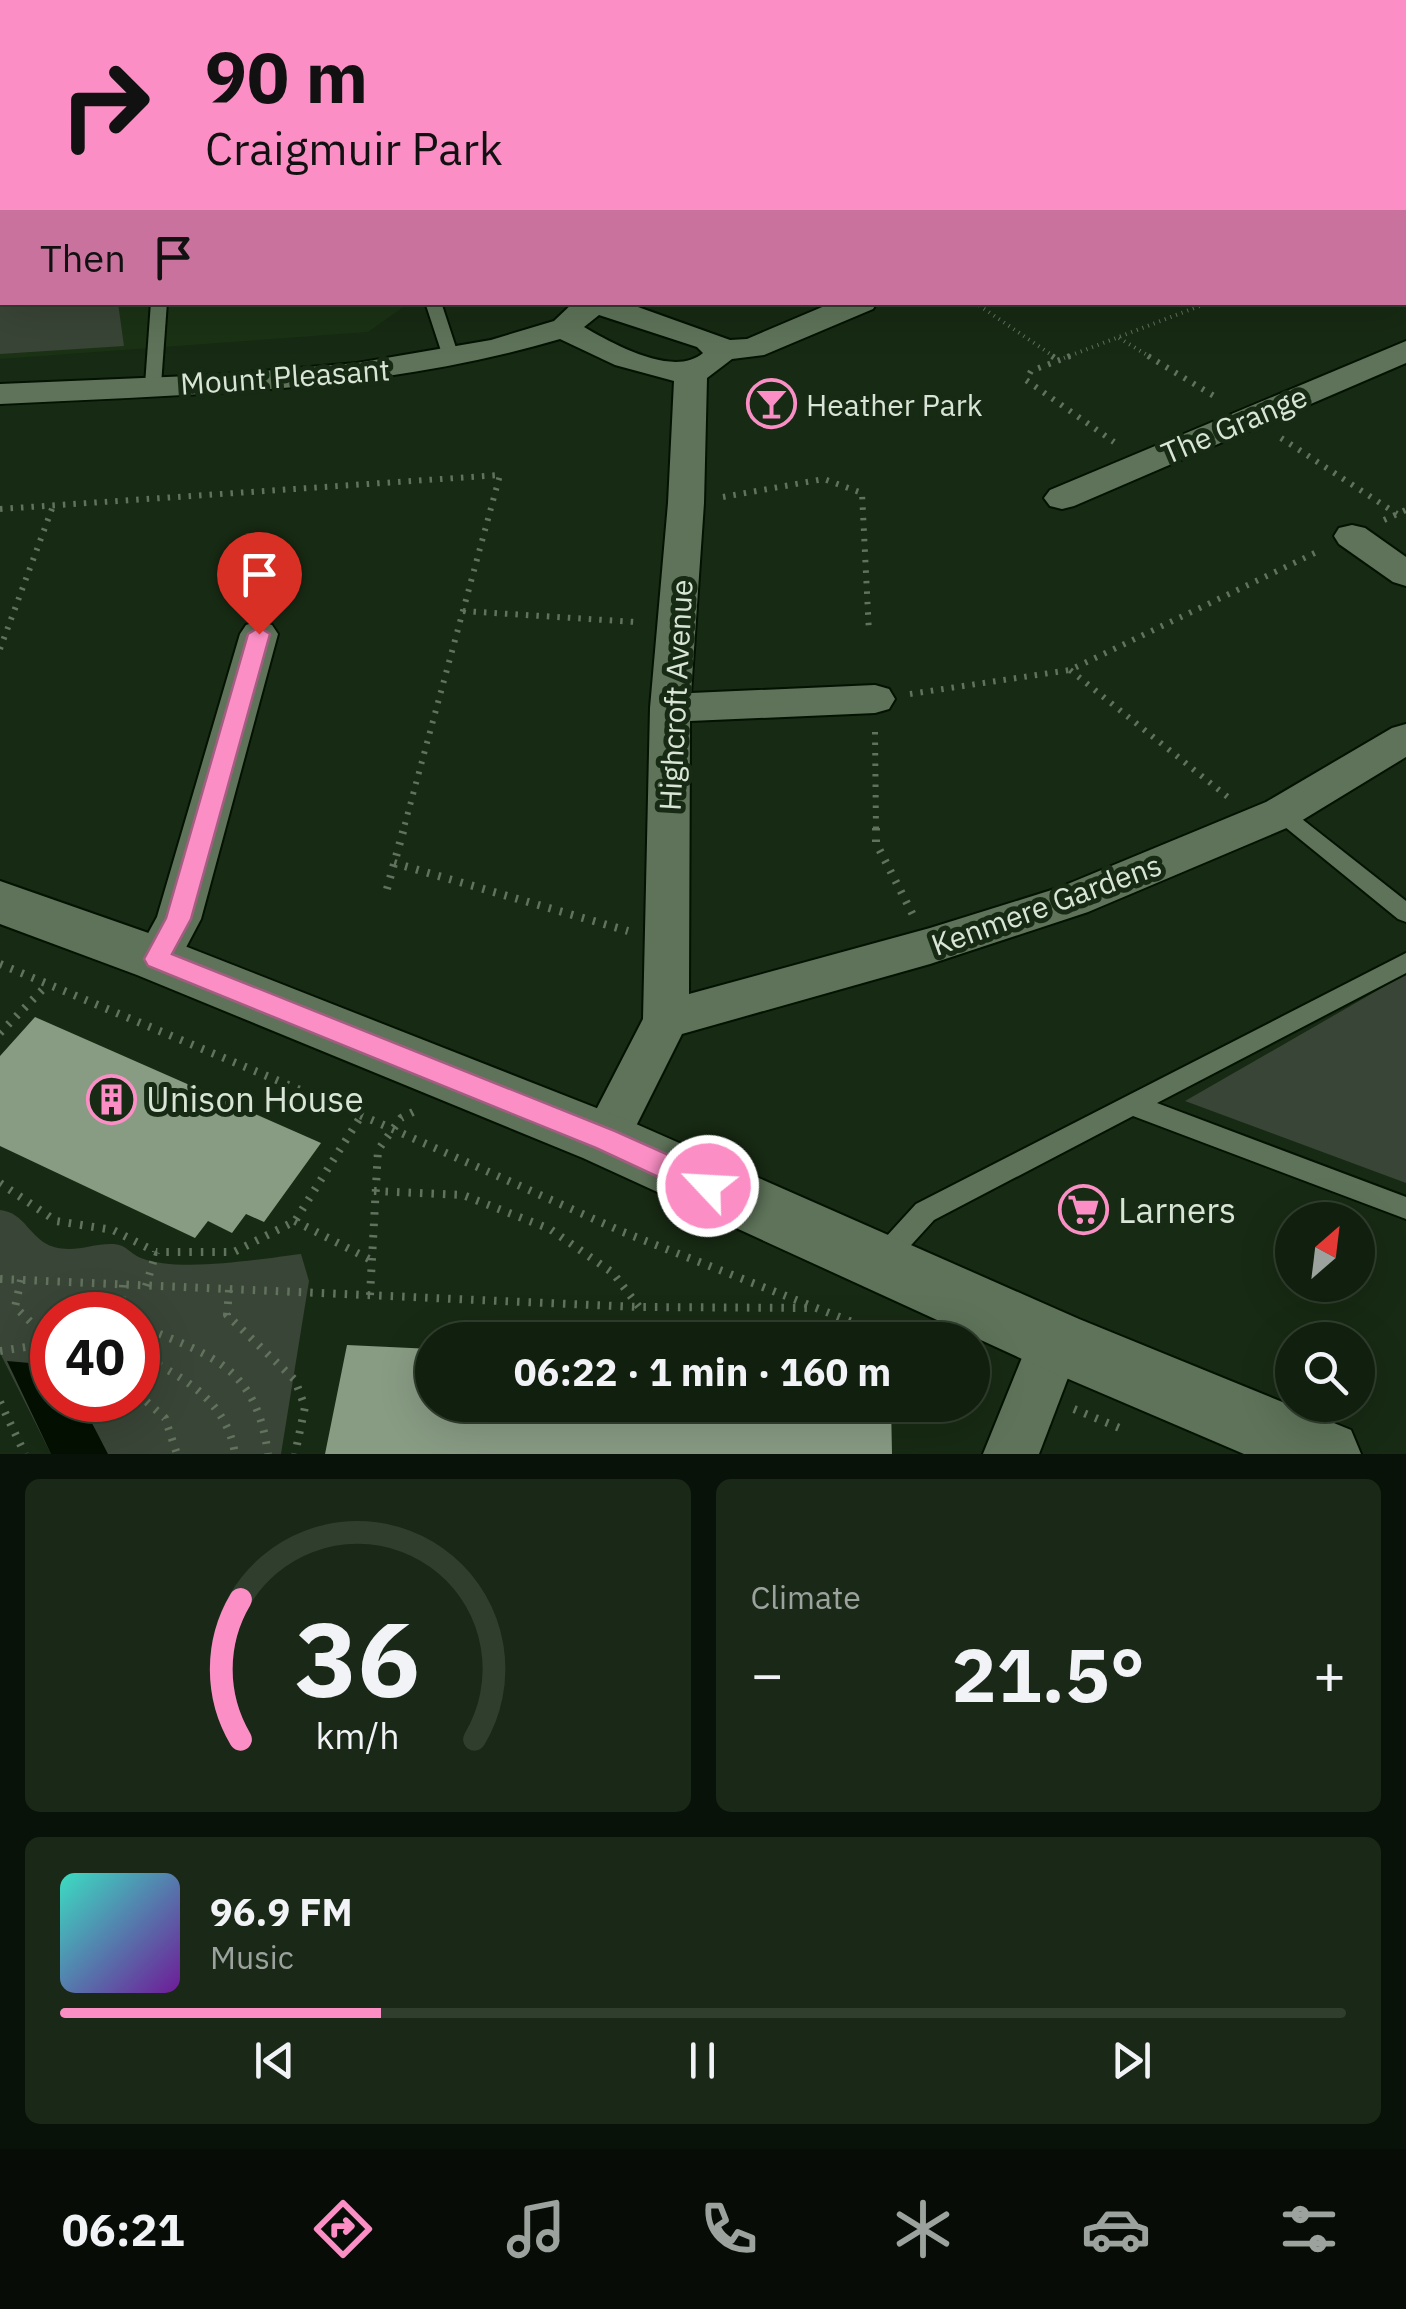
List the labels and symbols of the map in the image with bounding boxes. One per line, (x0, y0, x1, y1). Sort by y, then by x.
street label: Mount Pleasant (179, 349, 391, 403)
street label: The Grange (1155, 376, 1313, 472)
bar icon: Heather Park (745, 378, 797, 430)
place label: Heather Park (806, 385, 983, 424)
pin (217, 532, 302, 635)
street label: Highcroft Avenue (649, 578, 701, 812)
street label: Kenmere Gardens (926, 844, 1166, 964)
building icon: Unison House (85, 1073, 137, 1125)
place label: Unison House (146, 1076, 364, 1122)
position arrow (656, 1134, 760, 1238)
supermarket icon: Larners (1057, 1184, 1109, 1236)
place label: Larners (1118, 1187, 1236, 1233)
north arrow (1275, 1202, 1375, 1302)
speed limit sign: 40 (30, 1292, 160, 1422)

